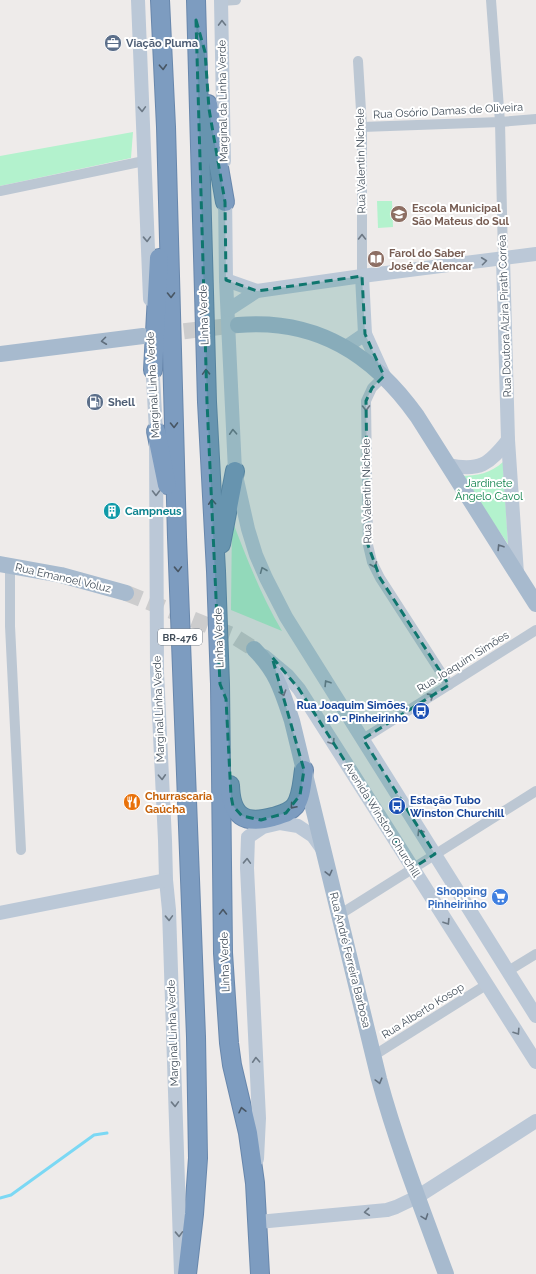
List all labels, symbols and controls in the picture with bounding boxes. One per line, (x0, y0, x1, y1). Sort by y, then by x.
one-way arrow (217, 20, 226, 26)
office icon: Viação Pluma (103, 33, 123, 53)
place label: Viação Pluma (126, 37, 198, 50)
street label: Marginal da Linha Verde (215, 39, 231, 162)
one-way arrow (159, 64, 168, 70)
street label: Rua Osório Damas de Oliveira (373, 101, 523, 121)
one-way arrow (138, 106, 146, 112)
street label: Rua Valentin Nichele (354, 108, 368, 214)
place label: Escola Municipal São Mateus do Sul (412, 202, 510, 228)
school or university icon: Escola Municipal São Mateus do Sul (389, 204, 409, 224)
one-way arrow (358, 234, 366, 240)
street label: Rua Doutora Alzira Pirath Corrêa (496, 234, 514, 398)
one-way arrow (143, 236, 151, 242)
place label: Farol do Saber José de Alencar (389, 247, 473, 273)
library icon: Farol do Saber José de Alencar (366, 249, 386, 269)
one-way arrow (481, 257, 487, 266)
street label: Linha Verde (196, 284, 212, 345)
one-way arrow (166, 292, 175, 298)
street label: Marginal Linha Verde (144, 331, 162, 439)
one-way arrow (101, 336, 107, 345)
one-way arrow (202, 369, 210, 375)
fuel station icon: Shell (85, 392, 105, 412)
place label: Shell (108, 396, 135, 409)
one-way arrow (362, 405, 370, 411)
one-way arrow (170, 422, 178, 428)
one-way arrow (229, 429, 238, 435)
street label: Rua Valentin Nichele (360, 438, 374, 544)
park label: Jardinete Ângelo Cavol (455, 477, 523, 503)
one-way arrow (152, 490, 160, 496)
one-way arrow (208, 499, 217, 505)
building icon: Campneus (102, 501, 122, 521)
place label: Campneus (125, 505, 182, 518)
one-way arrow (497, 544, 505, 551)
street label: Rua Emanoel Voluz (14, 561, 113, 595)
one-way arrow (369, 561, 377, 569)
one-way arrow (174, 566, 182, 572)
one-way arrow (259, 567, 267, 574)
street label: Linha Verde (211, 607, 227, 668)
street label: Rua Joaquim Simões (415, 628, 511, 696)
road number: BR-476 (158, 629, 202, 645)
street label: Marginal Linha Verde (151, 655, 167, 763)
one-way arrow (325, 680, 332, 687)
one-way arrow (278, 689, 286, 696)
one-way arrow (427, 693, 434, 701)
place label: Rua Joaquim Simões, 10 - Pinheirinho (297, 699, 408, 725)
bus stop icon: Rua Joaquim Simões, 10 - Pinheirinho (411, 701, 431, 721)
one-way arrow (328, 737, 335, 744)
street label: Avenida Winston Churchill (341, 760, 423, 880)
one-way arrow (158, 774, 167, 780)
place label: Churrascaria Gaúcha (145, 790, 212, 816)
restaurant icon: Churrascaria Gaúcha (122, 792, 142, 812)
place label: Estação Tubo Winston Churchill (410, 794, 505, 820)
bus stop icon: Estação Tubo Winston Churchill (387, 796, 407, 816)
one-way arrow (290, 802, 297, 809)
one-way arrow (418, 829, 425, 836)
one-way arrow (243, 858, 252, 864)
one-way arrow (324, 870, 332, 876)
place label: Shopping Pinheirinho (428, 885, 487, 911)
supermarket icon: Shopping Pinheirinho (490, 887, 510, 907)
street label: Rua André Ferreira Barbosa (327, 891, 373, 1029)
one-way arrow (219, 909, 227, 915)
one-way arrow (165, 915, 174, 921)
one-way arrow (442, 918, 449, 925)
street label: Linha Verde (217, 931, 233, 992)
street label: Marginal Linha Verde (165, 979, 181, 1087)
street label: Rua Alberto Kosop (379, 980, 467, 1042)
one-way arrow (512, 1028, 519, 1035)
one-way arrow (252, 1057, 261, 1063)
one-way arrow (374, 1077, 383, 1084)
one-way arrow (171, 1101, 179, 1107)
one-way arrow (239, 1107, 247, 1113)
one-way arrow (364, 1207, 370, 1216)
one-way arrow (420, 1214, 429, 1221)
one-way arrow (175, 1231, 184, 1237)

